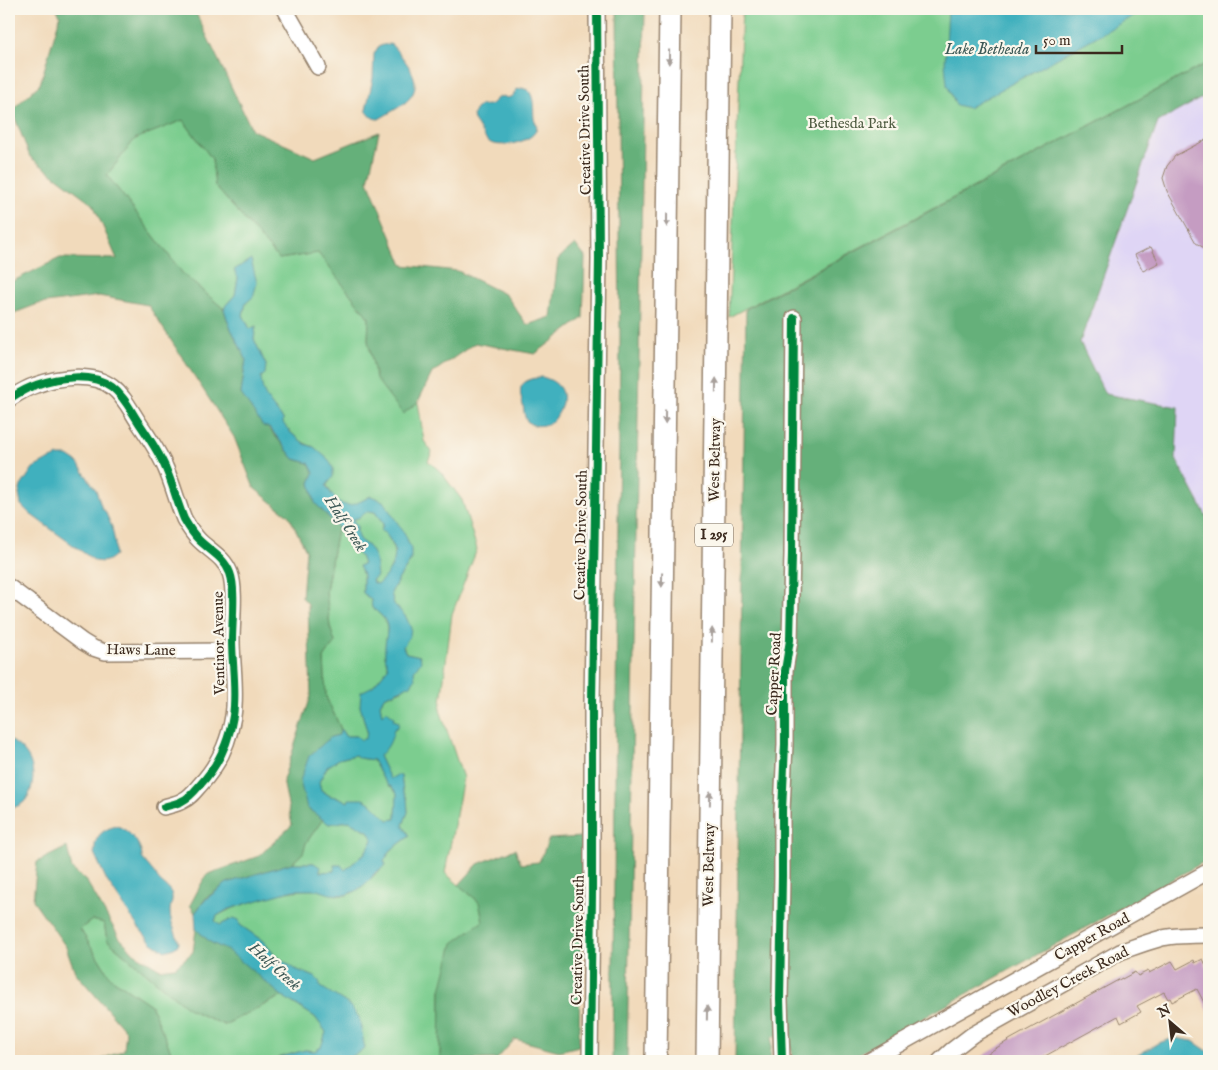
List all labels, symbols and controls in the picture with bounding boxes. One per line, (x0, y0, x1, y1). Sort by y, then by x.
scale bar (1036, 22, 1122, 54)
text: 50 m (1043, 31, 1071, 50)
water label: Lake Bethesda (944, 40, 1029, 60)
one-way arrow (665, 50, 673, 66)
street label: Creative Drive South (574, 65, 596, 195)
park label: Bethesda Park (808, 114, 897, 133)
one-way arrow (663, 212, 671, 228)
one-way arrow (712, 377, 720, 393)
one-way arrow (660, 410, 668, 426)
street label: West Beltway (705, 417, 725, 502)
street label: Creative Drive South (570, 470, 592, 600)
water label: Half Creek (319, 491, 371, 556)
road number: I 295 (695, 524, 733, 546)
one-way arrow (658, 572, 666, 588)
street label: Ventinor Avenue (209, 591, 229, 696)
one-way arrow (709, 627, 717, 643)
street label: Capper Road (762, 631, 786, 716)
street label: Haws Lane (106, 640, 176, 660)
one-way arrow (707, 789, 715, 805)
street label: West Beltway (699, 822, 719, 907)
street label: Creative Drive South (567, 875, 589, 1005)
street label: Capper Road (1051, 908, 1134, 965)
water label: Half Creek (243, 938, 305, 996)
street label: Woodley Creek Road (1004, 942, 1133, 1022)
north arrow (1146, 998, 1196, 1048)
text: N (1154, 1001, 1174, 1023)
one-way arrow (704, 1004, 712, 1020)

